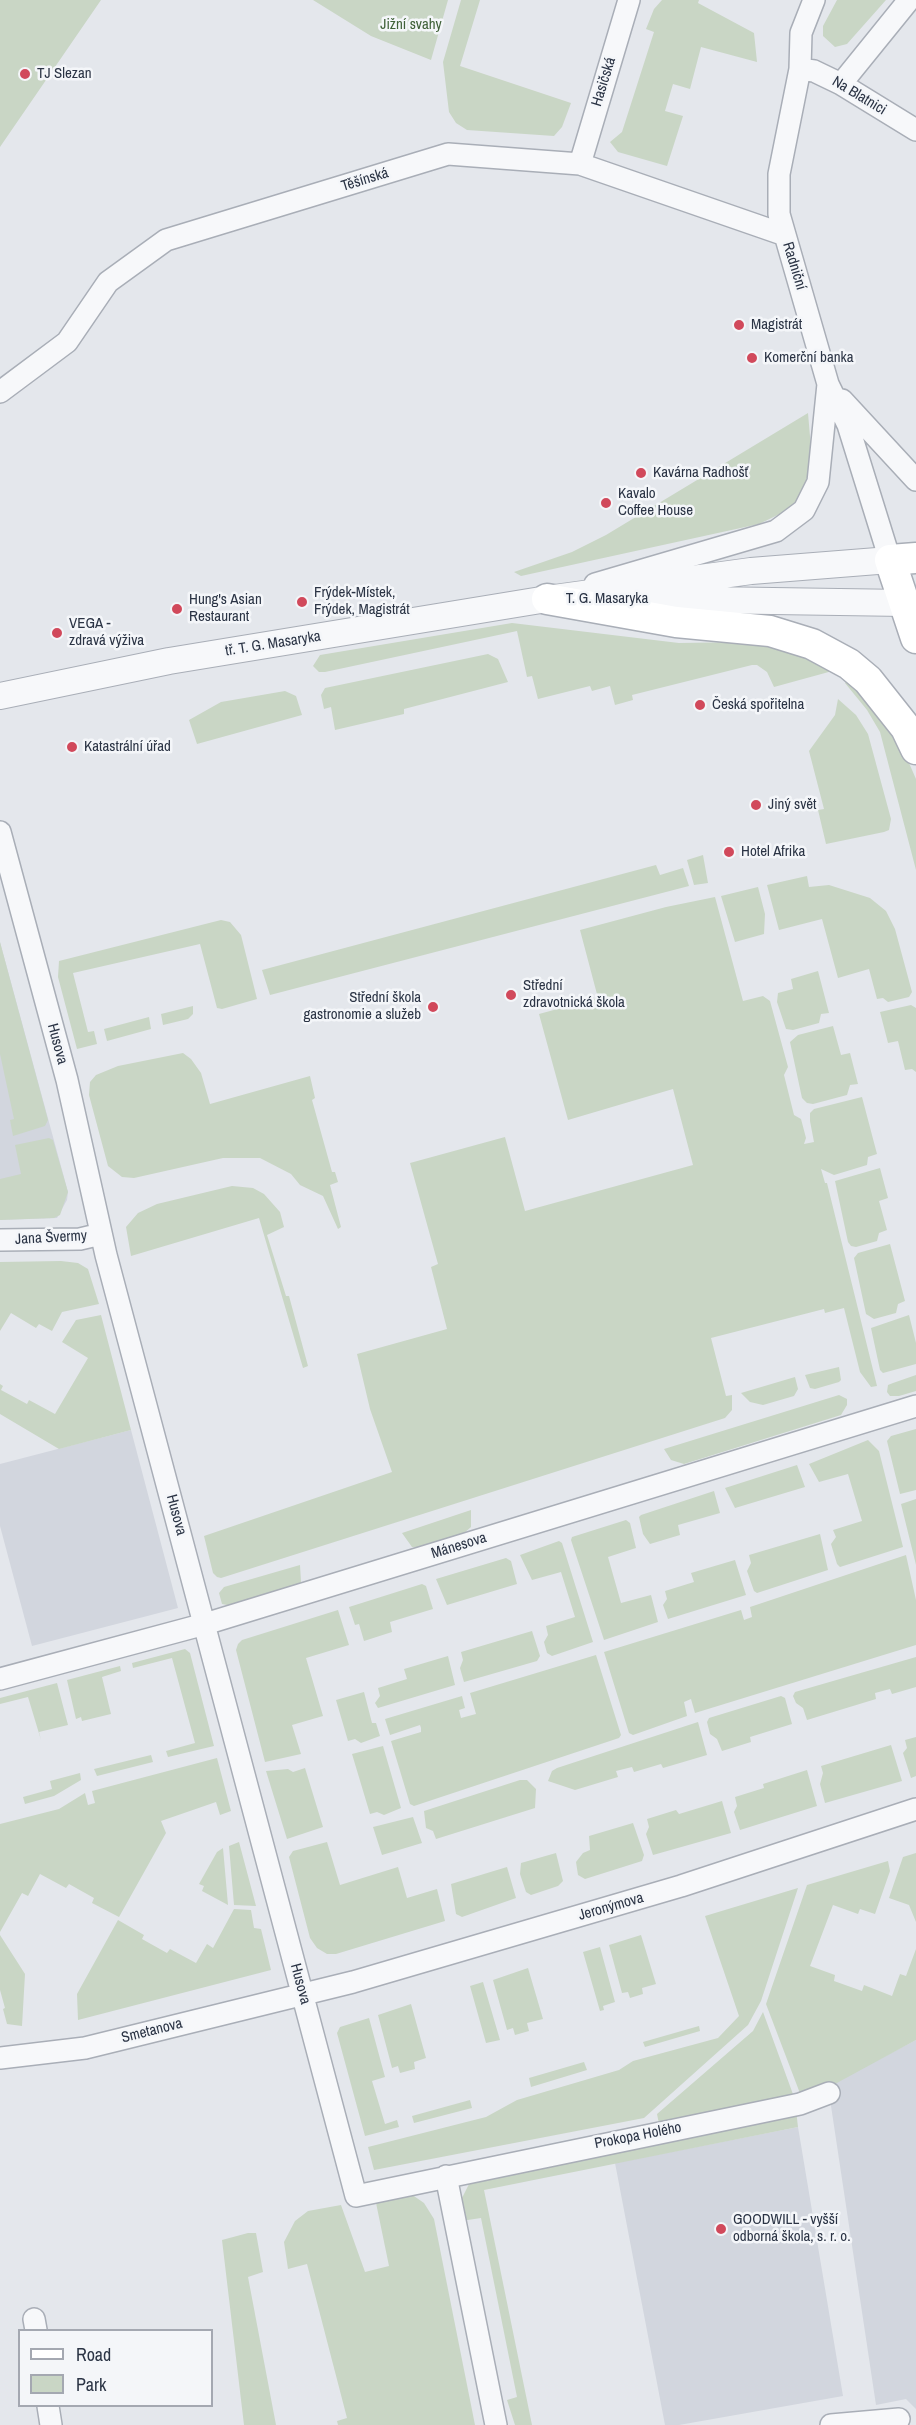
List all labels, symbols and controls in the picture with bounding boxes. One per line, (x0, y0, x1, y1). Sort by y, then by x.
park label: Jižní svahy (380, 16, 442, 34)
street label: Hasičská (588, 55, 620, 109)
place label: TJ Slezan (37, 65, 92, 83)
marker: TJ Slezan (18, 67, 32, 81)
street label: Na Blatnici (829, 73, 889, 119)
street label: Těšínská (339, 164, 391, 196)
street label: Radniční (778, 240, 810, 292)
place label: Magistrát (751, 316, 802, 334)
marker: Magistrát (732, 318, 746, 332)
place label: Komerční banka (764, 349, 854, 367)
marker: Komerční banka (745, 351, 759, 365)
place label: Kavárna Radhošť (653, 464, 748, 482)
marker: Kavárna Radhošť (634, 466, 648, 480)
place label: Kavalo Coffee House (618, 485, 693, 520)
marker: Kavalo Coffee House (599, 496, 613, 510)
place label: Frýdek-Místek, Frýdek, Magistrát (314, 584, 410, 619)
street label: T. G. Masaryka (566, 590, 648, 608)
place label: Hung's Asian Restaurant (189, 591, 262, 626)
marker: Frýdek-Místek, Frýdek, Magistrát (295, 595, 309, 609)
marker: Hung's Asian Restaurant (170, 602, 184, 616)
place label: VEGA - zdravá výživa (69, 615, 144, 650)
marker: VEGA - zdravá výživa (50, 626, 64, 640)
street label: tř. T. G. Masaryka (224, 628, 322, 660)
place label: Česká spořitelna (712, 696, 804, 714)
marker: Česká spořitelna (693, 698, 707, 712)
place label: Katastrální úřad (84, 738, 171, 756)
marker: Katastrální úřad (65, 740, 79, 754)
place label: Jiný svět (768, 796, 817, 814)
marker: Jiný svět (749, 798, 763, 812)
place label: Hotel Afrika (741, 843, 805, 861)
marker: Hotel Afrika (722, 845, 736, 859)
place label: Střední zdravotnická škola (523, 977, 625, 1012)
marker: Střední zdravotnická škola (504, 988, 518, 1002)
place label: Střední škola gastronomie a služeb (303, 989, 421, 1024)
marker: Střední škola gastronomie a služeb (426, 1000, 440, 1014)
street label: Husova (43, 1022, 71, 1066)
street label: Jana Švermy (15, 1227, 87, 1249)
street label: Husova (162, 1493, 190, 1537)
street label: Mánesova (429, 1529, 489, 1563)
street label: Jeronýmova (576, 1889, 646, 1925)
street label: Husova (286, 1962, 314, 2006)
street label: Smetanova (120, 2015, 184, 2047)
street label: Prokopa Holého (593, 2119, 683, 2153)
place label: GOODWILL - vyšší odborná škola, s. r. o. (733, 2211, 851, 2246)
marker: GOODWILL - vyšší odborná škola, s. r. o. (714, 2222, 728, 2236)
legend (18, 2329, 213, 2407)
text: Road (76, 2342, 111, 2367)
text: Park (76, 2372, 106, 2397)

